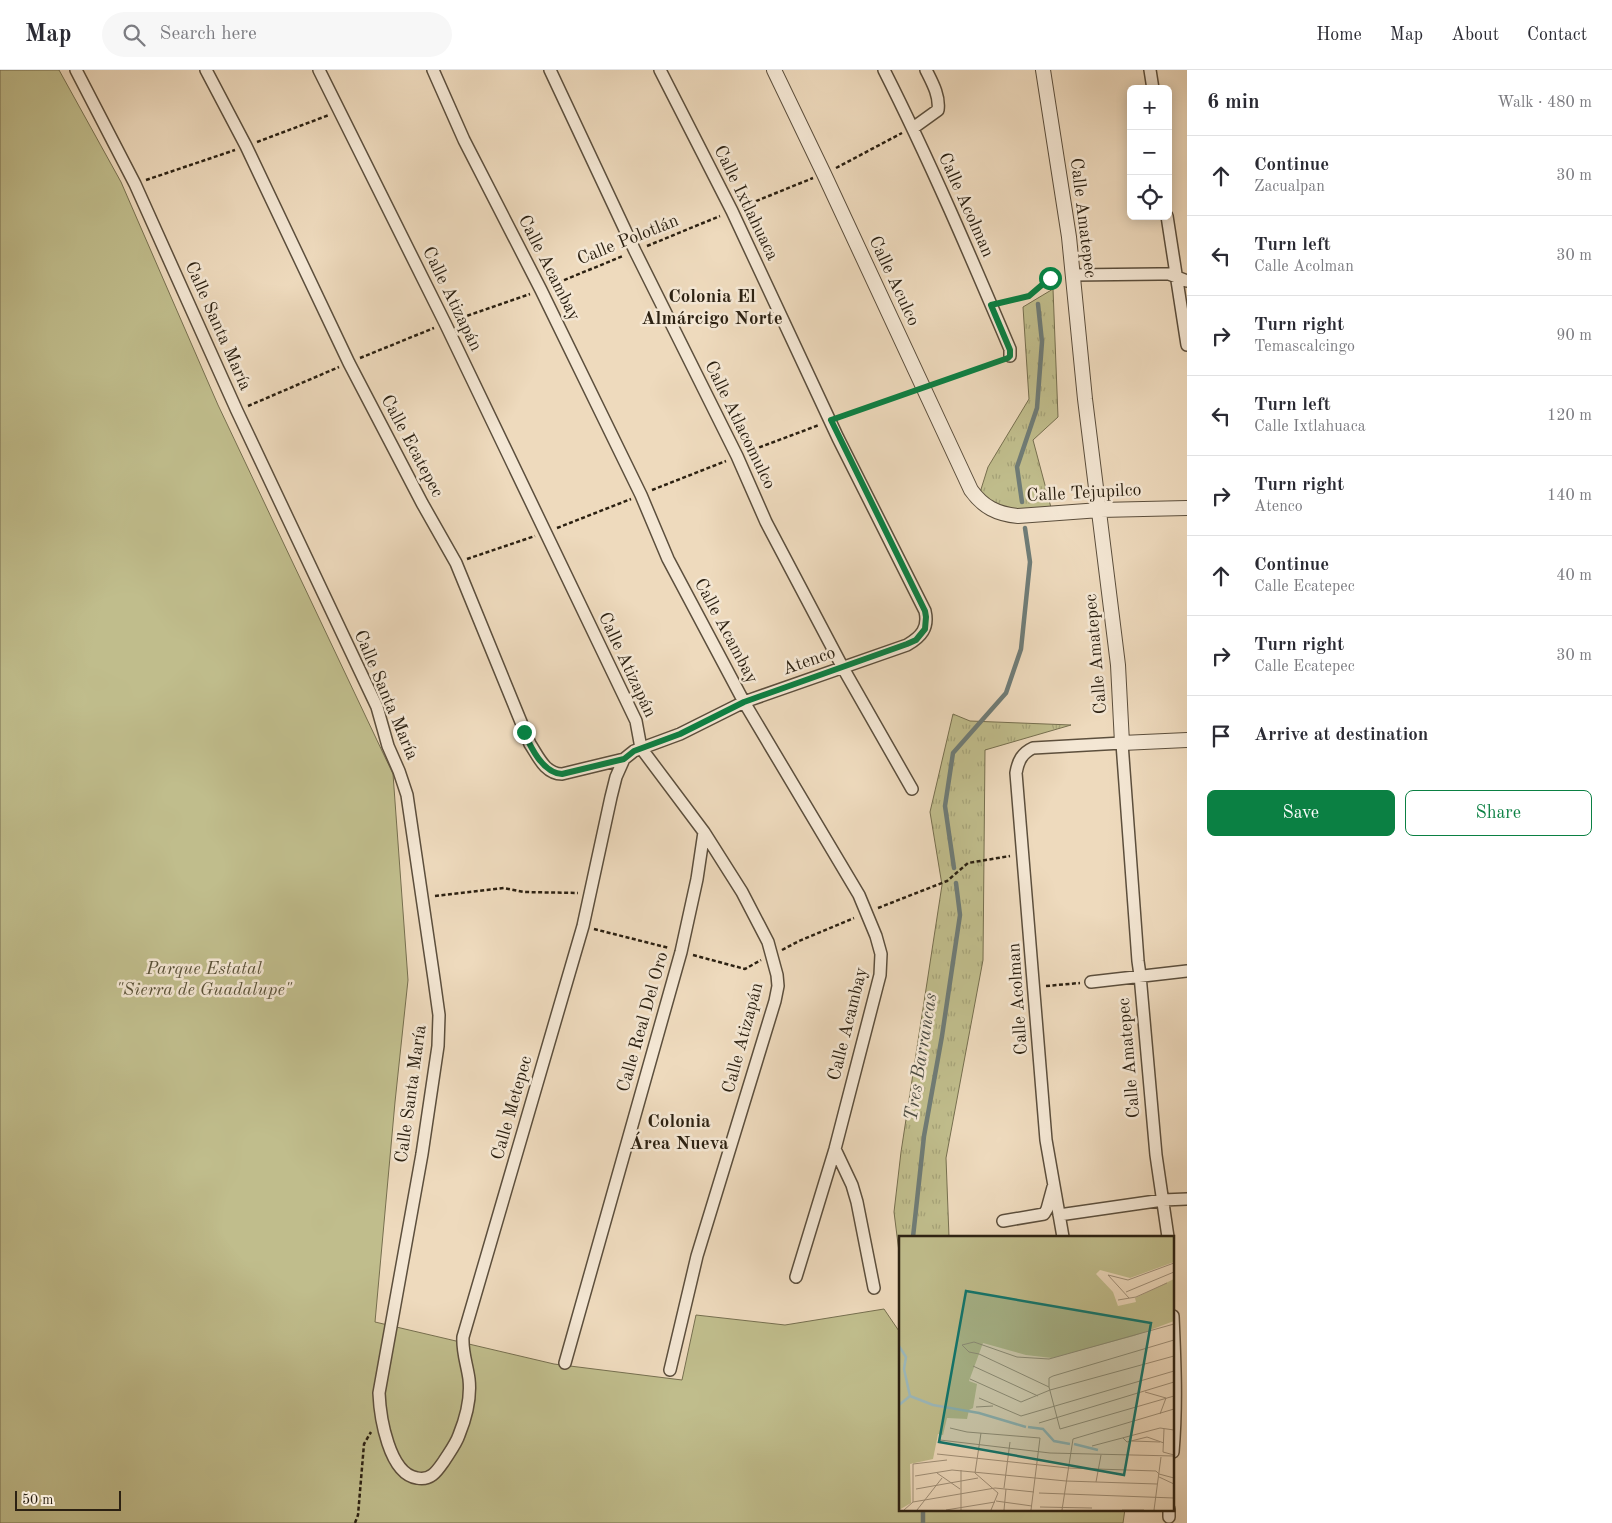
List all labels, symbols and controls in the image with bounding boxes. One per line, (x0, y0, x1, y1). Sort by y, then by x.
search box (102, 12, 452, 57)
icon: search (120, 21, 148, 49)
text: Map (25, 23, 72, 47)
text: Search here (160, 25, 257, 44)
text: Home (1316, 26, 1362, 44)
text: Map (1390, 26, 1423, 44)
text: About (1451, 26, 1499, 44)
text: Contact (1527, 26, 1587, 44)
map controls (1127, 85, 1172, 220)
button: + (1127, 85, 1172, 130)
text: 6 min (1207, 92, 1260, 113)
text: Walk · 480 m (1497, 95, 1592, 111)
button: − (1127, 130, 1172, 175)
street label: Calle Ixtlahuaca (710, 143, 782, 263)
street label: Calle Acolman (935, 150, 997, 260)
text: Continue (1254, 156, 1329, 175)
street label: Calle Amatepec (1067, 157, 1099, 279)
icon: ahead (1207, 162, 1235, 190)
text: 30 m (1556, 168, 1592, 184)
button: locate (1127, 175, 1172, 220)
text: Zacualpan (1254, 179, 1325, 195)
street label: Calle Polotlán (575, 211, 682, 269)
street label: Calle Acambay (515, 212, 584, 324)
street label: Calle Aculco (865, 233, 923, 329)
text: Turn left (1254, 236, 1331, 255)
icon: left (1207, 242, 1235, 270)
street label: Calle Atizapán (419, 244, 485, 354)
text: 30 m (1556, 248, 1592, 264)
street label: Calle Santa María (181, 259, 255, 393)
text: Calle Acolman (1254, 259, 1354, 275)
route start (1039, 267, 1062, 290)
district label: Colonia El Almárcigo Norte (641, 288, 783, 329)
text: Turn right (1254, 316, 1344, 335)
icon: right (1207, 322, 1235, 350)
text: 90 m (1556, 328, 1592, 344)
text: Temascalcingo (1254, 339, 1355, 355)
street label: Calle Atlacomulco (701, 358, 779, 492)
street label: Calle Ecatepec (377, 392, 447, 500)
text: Turn left (1254, 396, 1331, 415)
icon: left (1207, 402, 1235, 430)
text: 120 m (1547, 408, 1592, 424)
text: Calle Ixtlahuaca (1254, 419, 1366, 435)
text: Turn right (1254, 476, 1344, 495)
street label: Calle Tejupilco (1026, 481, 1142, 505)
icon: right (1207, 482, 1235, 510)
text: 140 m (1547, 488, 1592, 504)
text: Atenco (1254, 499, 1303, 515)
text: Continue (1254, 556, 1329, 575)
icon: ahead (1207, 562, 1235, 590)
text: 40 m (1556, 568, 1592, 584)
street label: Calle Acambay (691, 576, 761, 687)
text: Calle Ecatepec (1254, 579, 1355, 595)
street label: Calle Amatepec (1082, 593, 1110, 715)
street label: Calle Atizapán (595, 610, 659, 721)
street label: Calle Santa María (351, 627, 422, 763)
text: Turn right (1254, 636, 1344, 655)
icon: right (1207, 642, 1235, 670)
street label: Atenco (780, 644, 838, 678)
text: 30 m (1556, 648, 1592, 664)
text: Calle Ecatepec (1254, 659, 1355, 675)
route end (513, 721, 536, 744)
icon: arrive (1207, 722, 1235, 750)
text: Arrive at destination (1254, 726, 1428, 745)
button: Save (1207, 790, 1395, 836)
button: Share (1405, 790, 1592, 836)
street label: Calle Acolman (1005, 942, 1031, 1056)
street label: Calle Real Del Oro (614, 950, 672, 1094)
park label: Parque Estatal "Sierra de Guadalupe" (116, 960, 293, 999)
street label: Calle Acambay (825, 965, 871, 1083)
street label: Calle Atizapán (720, 981, 766, 1095)
water label: Tres Barrancas (903, 992, 941, 1122)
street label: Calle Amatepec (1115, 997, 1143, 1119)
street label: Calle Santa María (392, 1024, 430, 1164)
street label: Calle Metepec (489, 1054, 535, 1162)
district label: Colonia Área Nueva (629, 1113, 729, 1154)
inset map (899, 1236, 1174, 1510)
scale bar (15, 1488, 121, 1511)
text: 50 m (22, 1493, 53, 1507)

